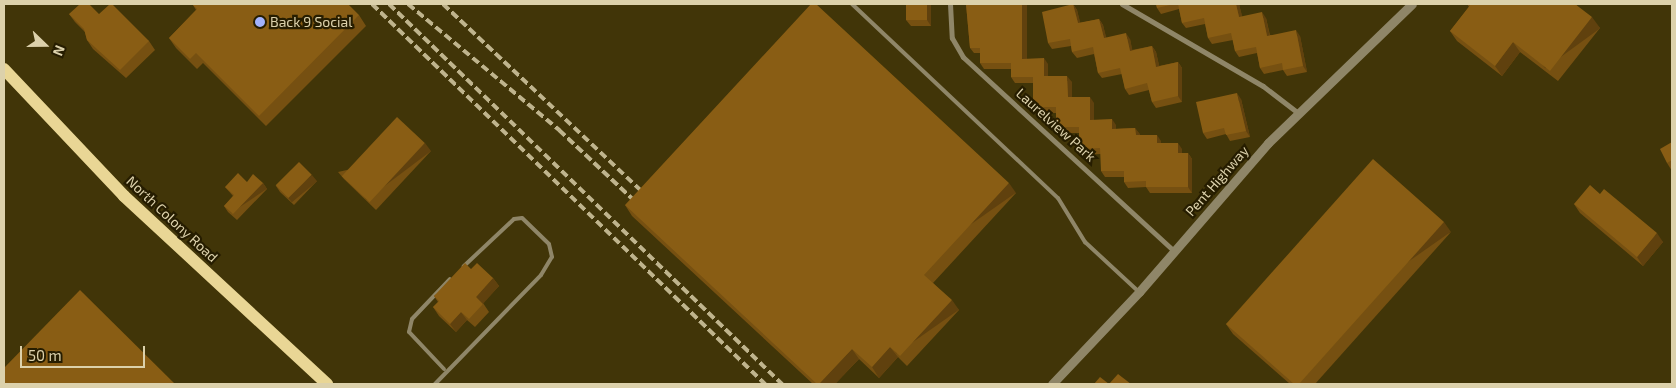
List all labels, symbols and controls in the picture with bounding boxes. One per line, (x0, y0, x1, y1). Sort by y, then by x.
place label: Back 9 Social (270, 14, 353, 30)
marker: Back 9 Social (254, 16, 266, 28)
north arrow (20, 20, 70, 70)
text: N (50, 43, 69, 59)
street label: Laurelview Park (1013, 85, 1099, 165)
street label: Pent Highway (1182, 142, 1252, 220)
street label: North Colony Road (123, 172, 221, 266)
scale bar (22, 336, 148, 368)
text: 50 m (28, 346, 62, 364)

